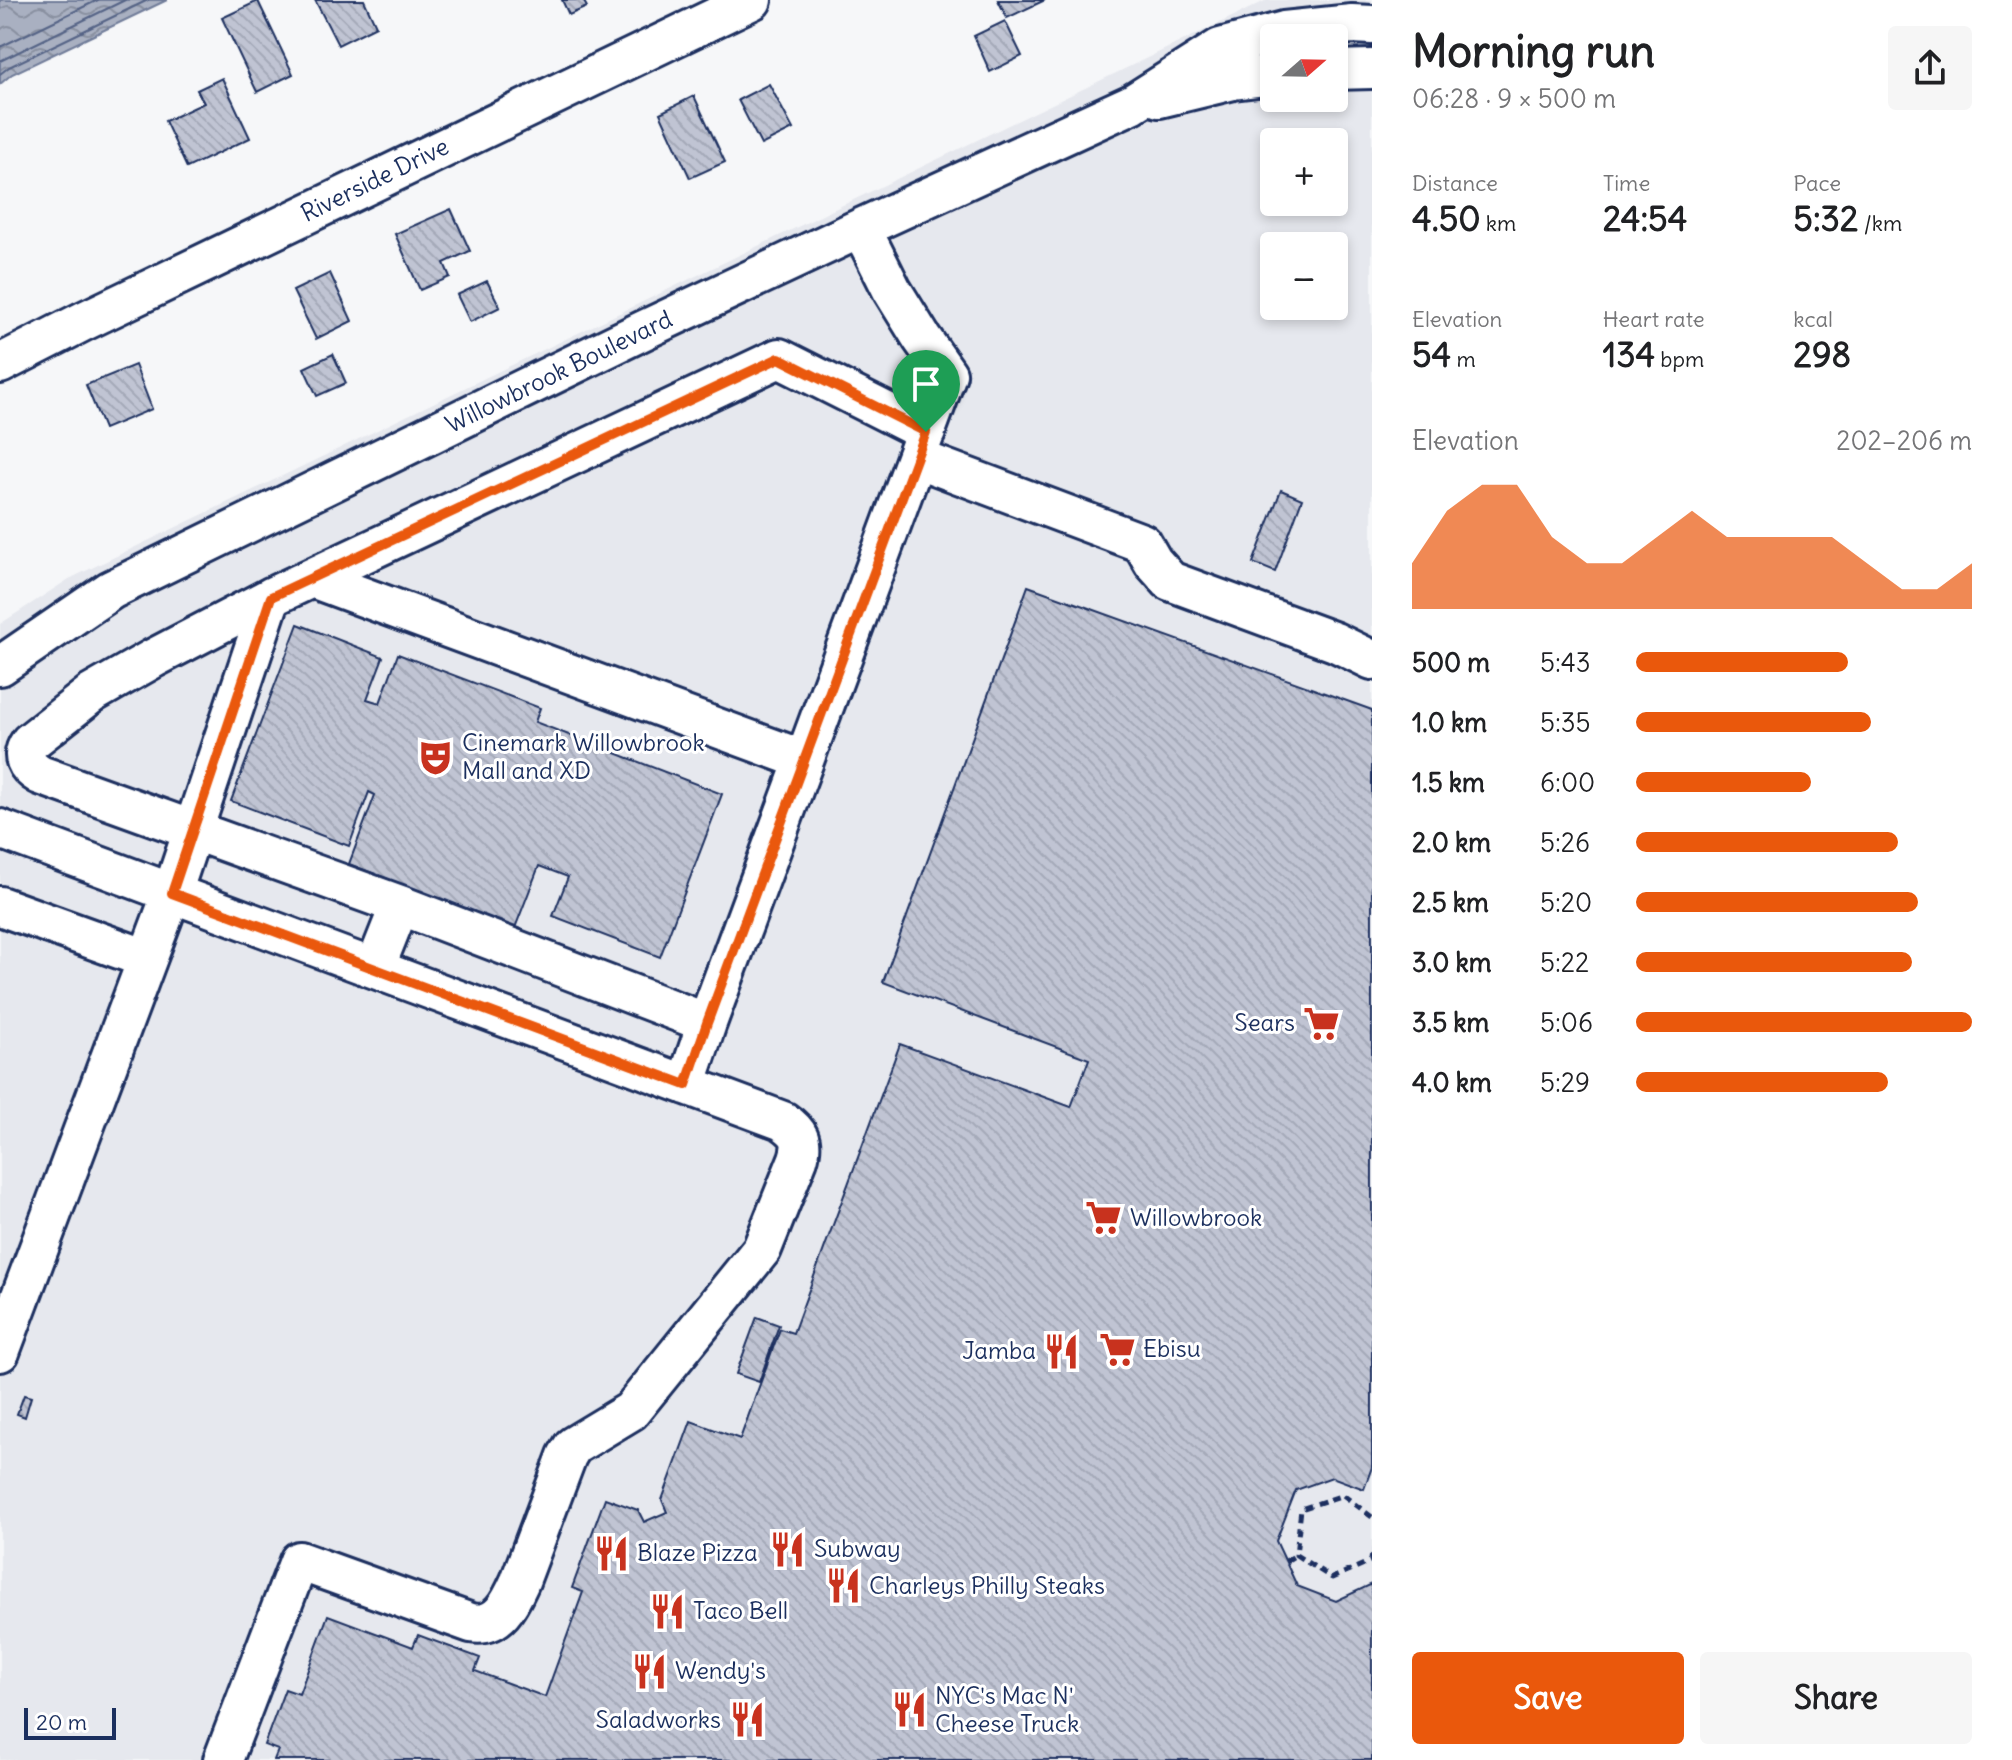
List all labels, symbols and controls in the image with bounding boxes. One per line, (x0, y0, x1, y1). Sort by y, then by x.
north arrow (1260, 24, 1348, 112)
map controls (1260, 24, 1348, 320)
text: Morning run (1412, 24, 1655, 79)
button: share (1888, 26, 1972, 110)
text: 06:28 · 9 × 500 m (1412, 82, 1616, 115)
button: + (1260, 128, 1348, 216)
street label: Riverside Drive (296, 130, 453, 228)
text: Distance (1412, 169, 1498, 197)
text: Time (1603, 169, 1650, 197)
text: Pace (1793, 169, 1841, 197)
text: 4.50 (1412, 197, 1481, 240)
text: 24:54 (1603, 197, 1687, 240)
text: 5:32 (1793, 197, 1859, 240)
text: km (1481, 209, 1516, 237)
text: /km (1859, 209, 1902, 237)
button: − (1260, 232, 1348, 320)
street label: Willowbrook Boulevard (440, 303, 677, 439)
text: Elevation (1412, 305, 1502, 333)
text: Heart rate (1603, 305, 1705, 333)
text: kcal (1793, 305, 1833, 333)
text: 54 (1412, 333, 1451, 376)
text: 134 (1603, 333, 1655, 376)
text: 298 (1793, 333, 1851, 376)
text: m (1451, 345, 1476, 373)
text: bpm (1655, 345, 1704, 373)
pin (892, 350, 960, 432)
icon: arrive (904, 362, 948, 406)
text: Elevation (1412, 424, 1519, 457)
text: 202–206 m (1836, 424, 1972, 457)
text: 500 m (1412, 646, 1490, 679)
text: 5:43 (1540, 646, 1591, 679)
text: 1.0 km (1412, 706, 1487, 739)
text: 5:35 (1540, 706, 1591, 739)
place label: Cinemark Willowbrook Mall and XD (462, 727, 705, 785)
theatre icon: Cinemark Willowbrook Mall and XD (417, 738, 455, 776)
text: 1.5 km (1412, 766, 1485, 799)
text: 6:00 (1540, 766, 1595, 799)
text: 2.0 km (1412, 826, 1491, 859)
text: 5:26 (1540, 826, 1590, 859)
text: 2.5 km (1412, 886, 1489, 919)
text: 5:20 (1540, 886, 1592, 919)
text: 3.0 km (1412, 946, 1492, 979)
text: 5:22 (1540, 946, 1589, 979)
supermarket icon: Sears (1302, 1004, 1340, 1042)
text: 3.5 km (1412, 1006, 1489, 1039)
text: 5:06 (1540, 1006, 1593, 1039)
place label: Sears (1234, 1007, 1295, 1037)
text: 4.0 km (1412, 1066, 1492, 1099)
text: 5:29 (1540, 1066, 1590, 1099)
supermarket icon: Willowbrook (1085, 1199, 1123, 1237)
place label: Willowbrook (1130, 1202, 1262, 1232)
supermarket icon: Ebisu (1098, 1330, 1136, 1368)
restaurant icon: Jamba (1043, 1332, 1081, 1370)
place label: Ebisu (1143, 1333, 1201, 1363)
place label: Jamba (962, 1335, 1036, 1365)
restaurant icon: Subway (769, 1530, 807, 1568)
place label: Subway (814, 1533, 901, 1563)
restaurant icon: Blaze Pizza (592, 1534, 630, 1572)
place label: Blaze Pizza (637, 1537, 758, 1567)
restaurant icon: Charleys Philly Steaks (824, 1567, 862, 1605)
place label: Charleys Philly Steaks (869, 1570, 1105, 1600)
restaurant icon: Taco Bell (648, 1592, 686, 1630)
place label: Taco Bell (693, 1595, 788, 1625)
restaurant icon: Wendy's (630, 1652, 668, 1690)
button: Save (1412, 1652, 1684, 1744)
button: Share (1700, 1652, 1972, 1744)
place label: Wendy's (675, 1655, 766, 1685)
place label: NYC's Mac N' Cheese Truck (935, 1680, 1079, 1738)
restaurant icon: NYC's Mac N' Cheese Truck (890, 1691, 928, 1729)
restaurant icon: Saladworks (728, 1701, 766, 1739)
scale bar (24, 1704, 116, 1740)
place label: Saladworks (596, 1704, 721, 1734)
text: 20 m (36, 1708, 87, 1736)

